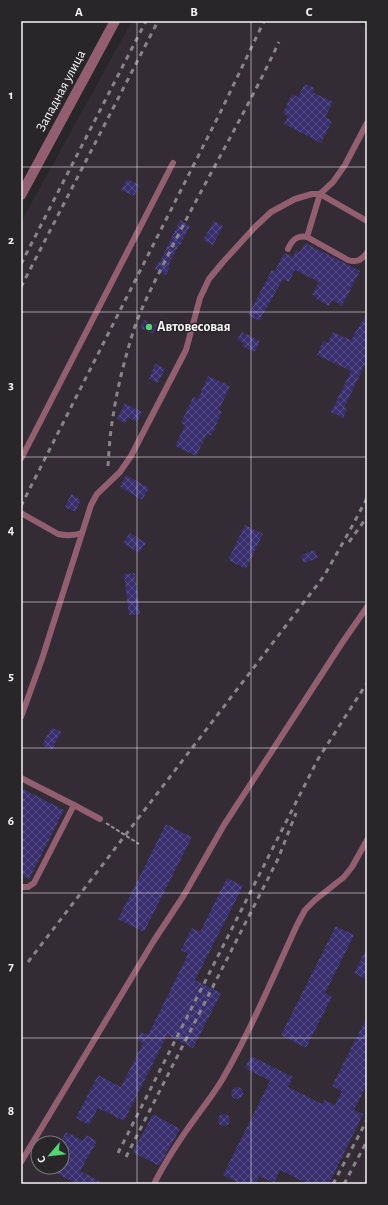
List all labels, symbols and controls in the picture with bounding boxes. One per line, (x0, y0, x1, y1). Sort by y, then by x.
text: A (75, 6, 83, 19)
text: B (190, 6, 198, 19)
text: C (306, 6, 313, 19)
street label: Западная улица (34, 47, 89, 134)
text: 1 (9, 89, 13, 102)
text: 2 (8, 234, 14, 247)
place label: Автовесовая (157, 320, 230, 334)
marker: Автовесовая (144, 322, 154, 332)
text: 3 (8, 379, 14, 392)
text: 4 (8, 524, 15, 537)
text: 5 (8, 670, 14, 683)
text: 6 (8, 815, 14, 828)
text: 7 (8, 960, 14, 973)
text: 8 (8, 1105, 14, 1118)
north arrow (30, 1135, 70, 1175)
text: С (35, 1154, 48, 1165)

